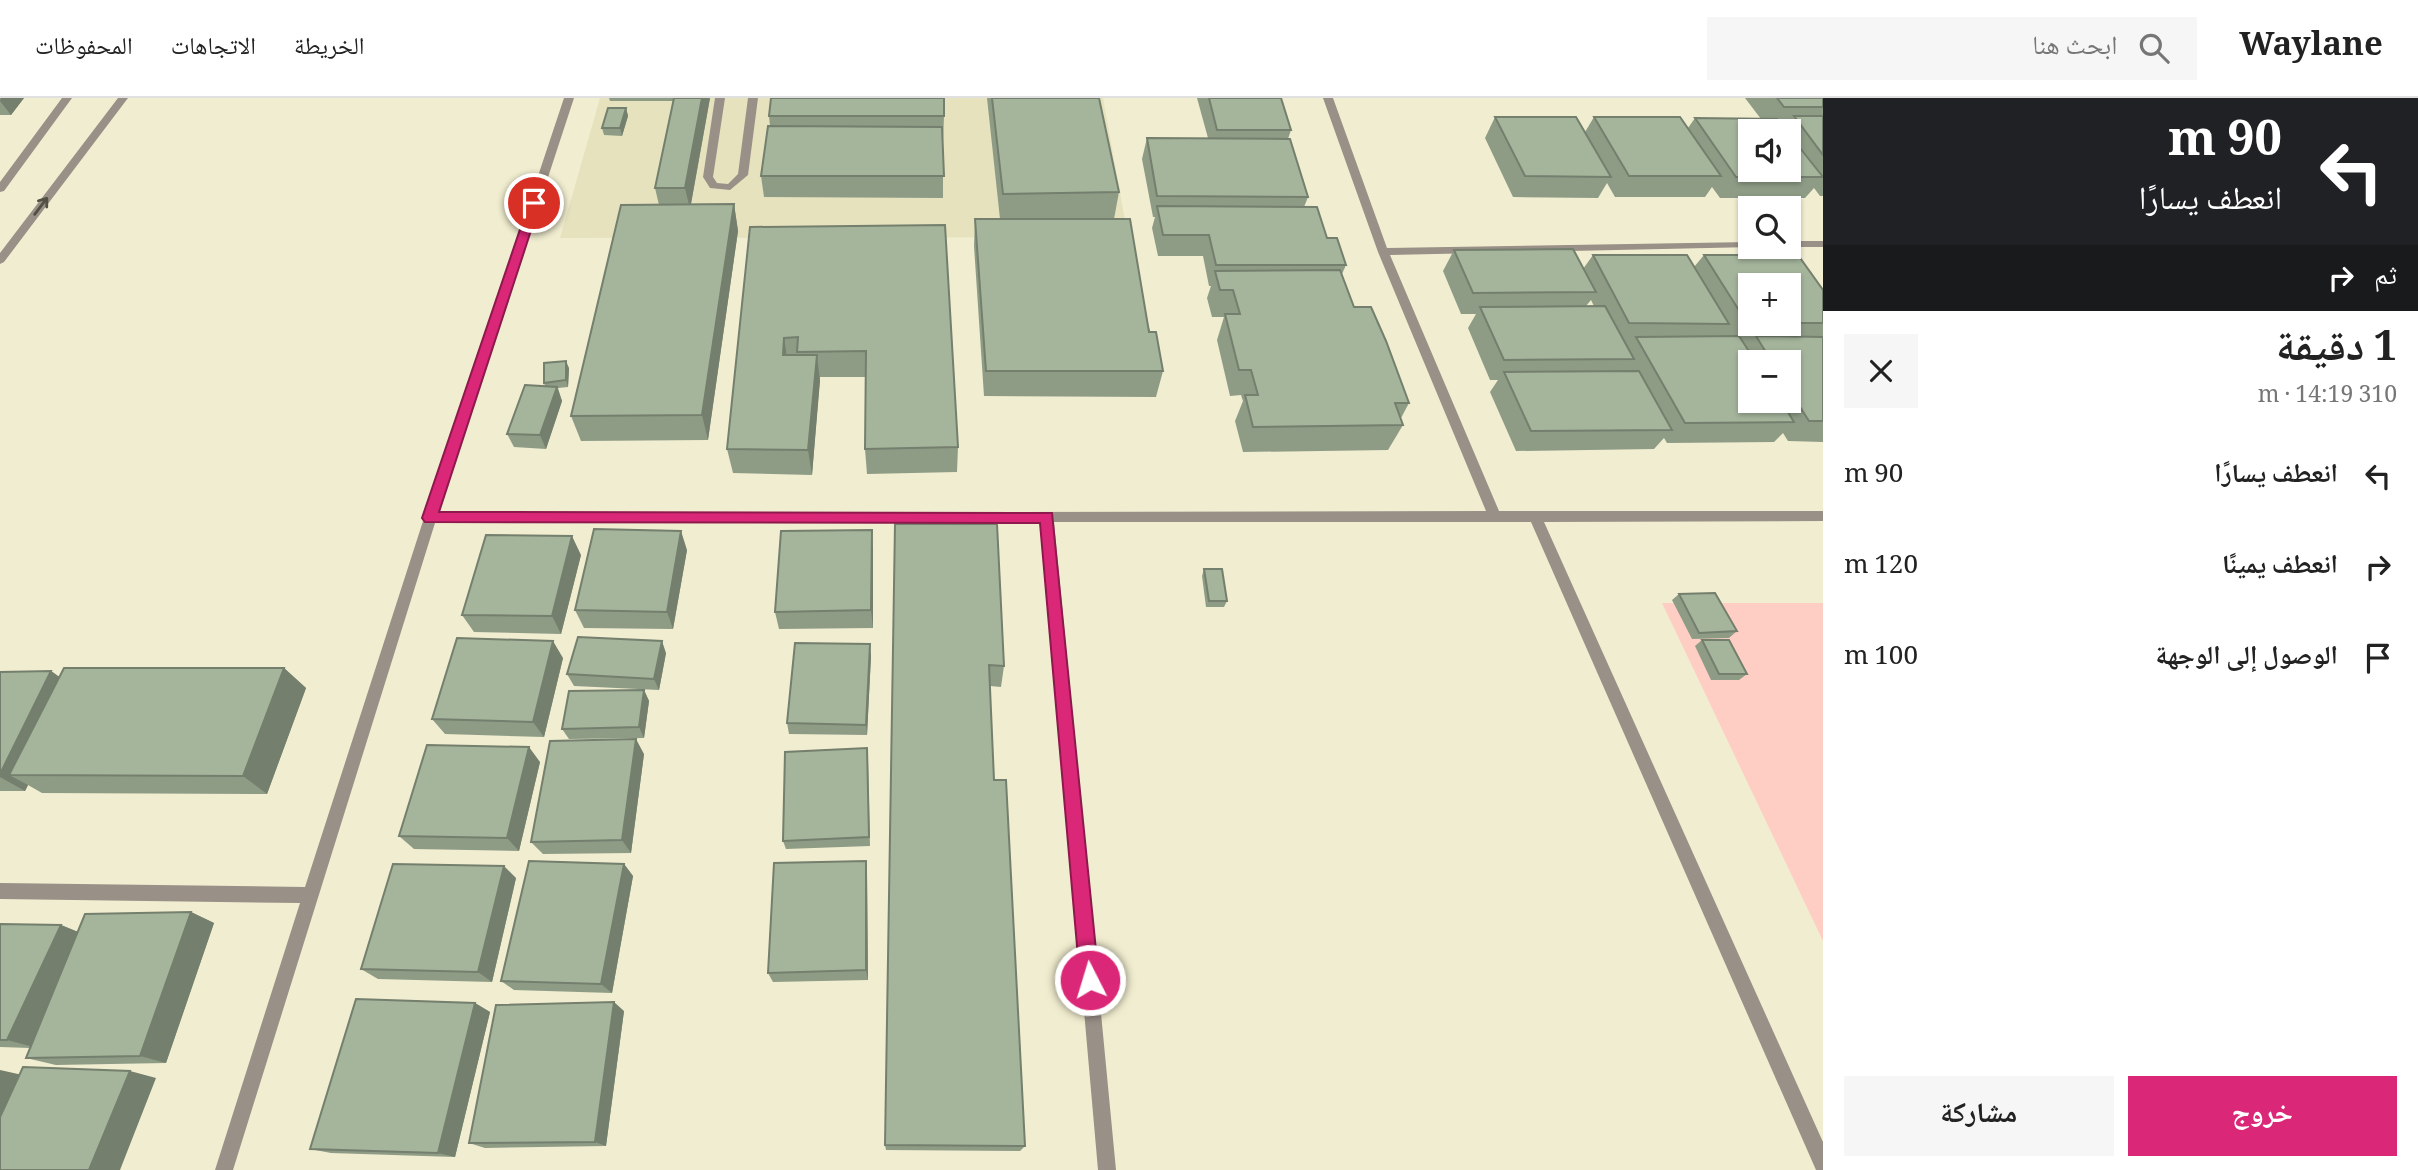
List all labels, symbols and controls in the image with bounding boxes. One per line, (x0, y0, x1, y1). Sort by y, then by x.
search box (1707, 17, 2197, 80)
text: Waylane (2239, 20, 2383, 76)
text: ابحث هنا (2032, 26, 2117, 70)
text: المحفوظات (35, 28, 133, 69)
text: الاتجاهات (171, 28, 256, 69)
text: الخريطة (294, 28, 365, 69)
icon: search (2135, 29, 2173, 67)
text: 90 m (2168, 103, 2282, 186)
map controls (1738, 119, 1801, 413)
button: sound (1738, 119, 1801, 182)
icon: left (2306, 126, 2397, 217)
pin (504, 173, 564, 233)
text: انعطف يسارًا (2139, 175, 2282, 229)
icon: arrive (515, 184, 553, 222)
button: search (1738, 196, 1801, 259)
one-way arrow (34, 197, 49, 216)
text: ثم (2374, 256, 2397, 300)
icon: right (2322, 259, 2360, 297)
button: + (1738, 273, 1801, 336)
text: 1 دقيقة (2276, 315, 2397, 387)
button: close (1844, 334, 1918, 408)
button: − (1738, 350, 1801, 413)
text: 310 m · 14:19 (2258, 377, 2397, 417)
text: 90 m (1844, 454, 1903, 498)
text: انعطف يسارًا (2214, 454, 2338, 498)
icon: left (2359, 457, 2397, 495)
text: 120 m (1844, 545, 1918, 589)
text: انعطف يمينًا (2222, 545, 2338, 589)
icon: right (2359, 548, 2397, 586)
text: 100 m (1844, 636, 1918, 680)
text: الوصول إلى الوجهة (2156, 636, 2338, 680)
icon: arrive (2359, 639, 2397, 677)
position arrow (1053, 943, 1127, 1017)
button: مشاركة (1844, 1076, 2114, 1156)
button: خروج (2128, 1076, 2397, 1156)

